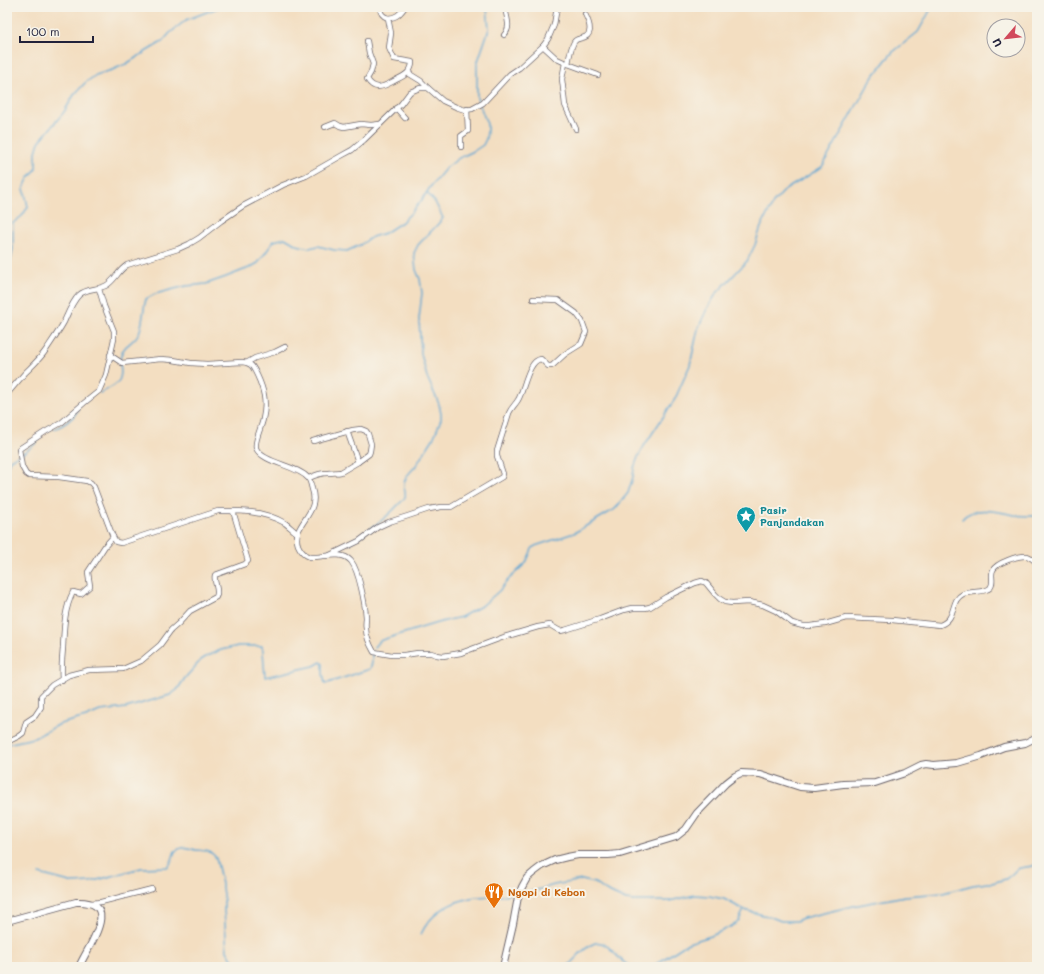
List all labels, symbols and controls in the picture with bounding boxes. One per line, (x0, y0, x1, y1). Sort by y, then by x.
scale bar (20, 18, 93, 44)
north arrow (986, 18, 1026, 58)
text: 100 m (26, 23, 60, 39)
text: U (988, 36, 1005, 50)
place label: Pasir Panjandakan (760, 503, 824, 529)
place icon: Pasir Panjandakan (735, 505, 757, 533)
restaurant icon: Ngopi di Kebon (483, 881, 505, 909)
place label: Ngopi di Kebon (508, 885, 585, 899)

